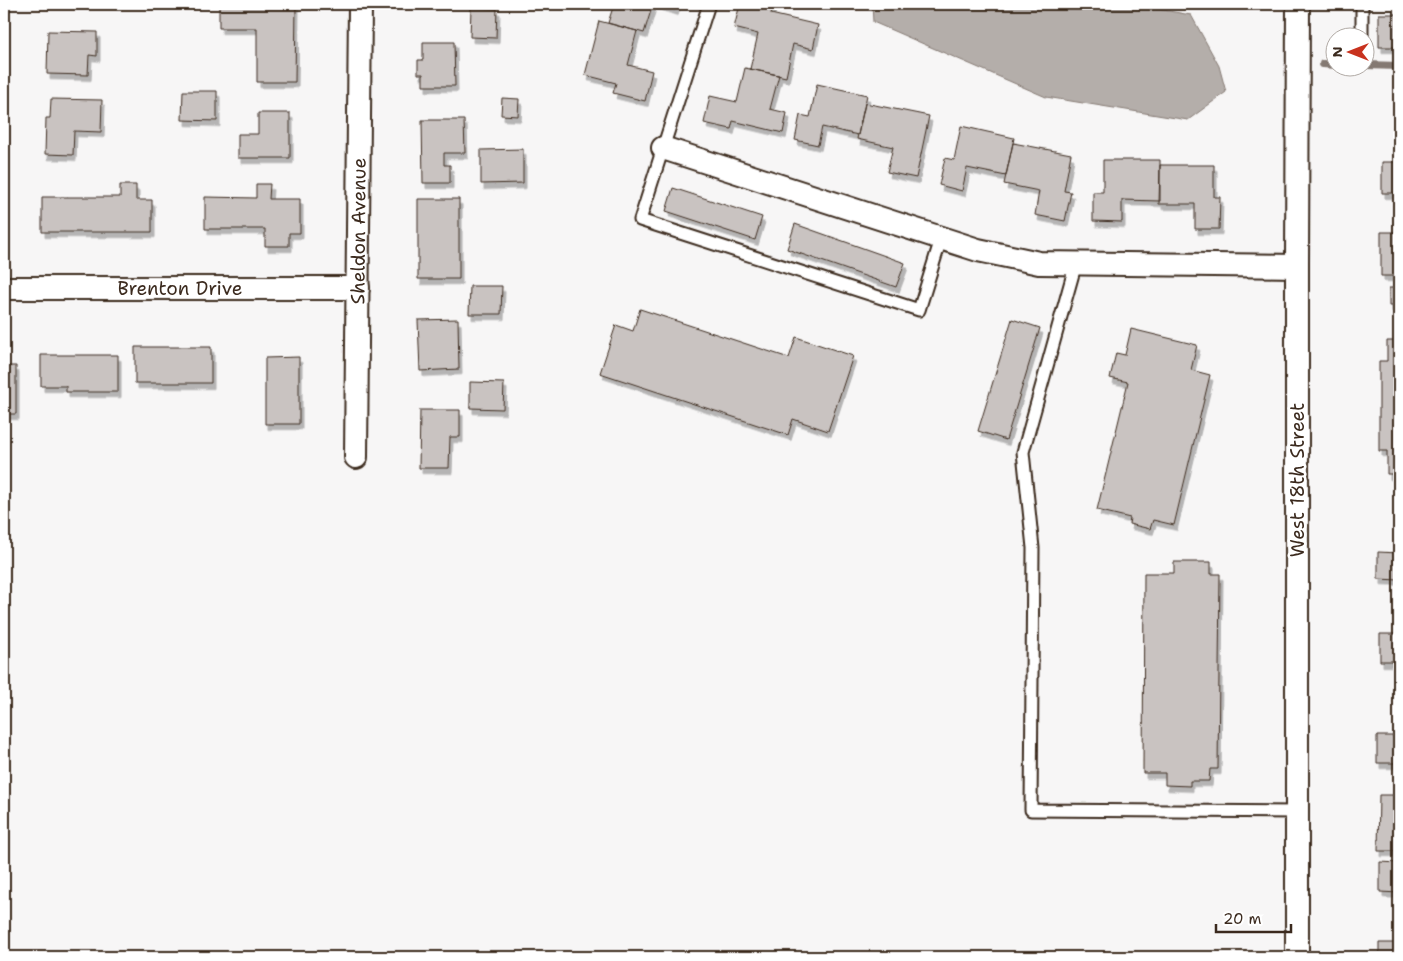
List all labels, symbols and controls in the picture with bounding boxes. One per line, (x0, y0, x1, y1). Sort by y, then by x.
north arrow (1326, 28, 1376, 78)
text: N (1328, 46, 1346, 58)
street label: Sheldon Avenue (345, 158, 371, 304)
street label: Brenton Drive (117, 276, 243, 301)
street label: West 18th Street (1285, 403, 1310, 557)
scale bar (1216, 901, 1290, 933)
text: 20 m (1223, 909, 1262, 929)

